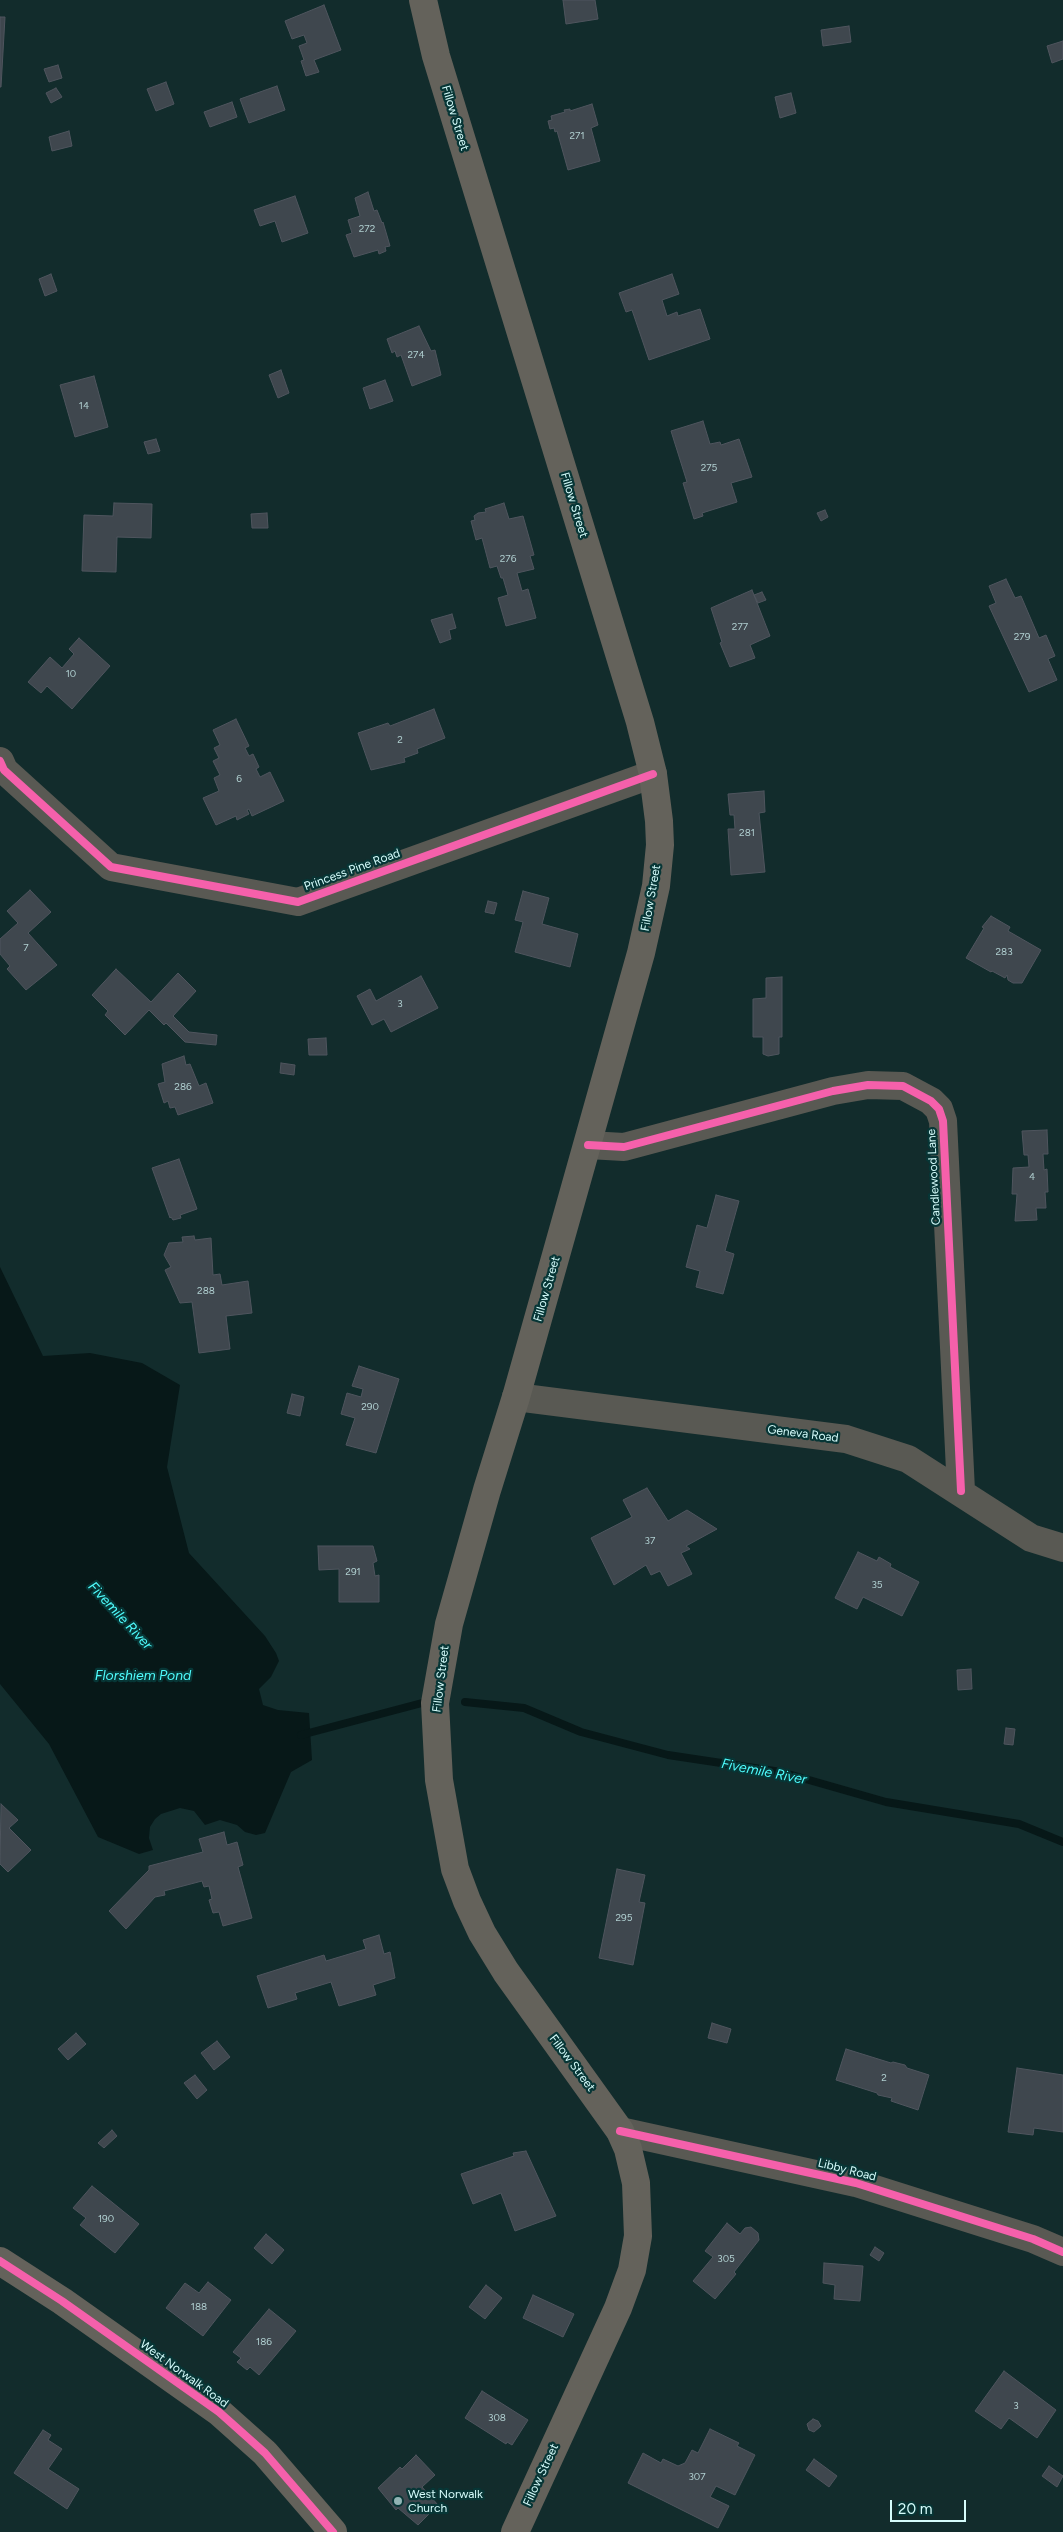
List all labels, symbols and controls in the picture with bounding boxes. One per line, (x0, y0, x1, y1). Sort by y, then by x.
street label: Fillow Street (438, 84, 472, 152)
house number: 271 (569, 130, 585, 142)
house number: 272 (359, 223, 375, 235)
house number: 274 (407, 349, 425, 361)
house number: 14 (79, 400, 89, 412)
house number: 275 (701, 462, 717, 474)
street label: Fillow Street (557, 471, 591, 539)
house number: 276 (500, 553, 516, 565)
house number: 277 (732, 621, 748, 633)
house number: 279 (1014, 631, 1030, 643)
house number: 10 (66, 668, 76, 680)
house number: 2 (397, 734, 403, 746)
house number: 6 (236, 773, 242, 785)
house number: 281 (739, 827, 755, 839)
street label: Princess Pine Road (302, 846, 402, 894)
street label: Fillow Street (638, 864, 664, 932)
house number: 7 (23, 942, 29, 954)
house number: 283 (995, 946, 1013, 958)
house number: 3 (397, 998, 403, 1010)
house number: 286 (174, 1081, 192, 1093)
street label: Candlewood Lane (924, 1129, 944, 1225)
house number: 4 (1029, 1171, 1035, 1183)
street label: Fillow Street (531, 1255, 563, 1323)
house number: 288 (197, 1285, 215, 1297)
house number: 290 (361, 1401, 379, 1413)
street label: Geneva Road (767, 1422, 839, 1446)
house number: 37 (645, 1535, 655, 1547)
house number: 291 (345, 1566, 361, 1578)
water label: Fivemile River (84, 1579, 156, 1653)
house number: 35 (871, 1579, 883, 1591)
street label: Fillow Street (430, 1645, 452, 1713)
water label: Florshiem Pond (95, 1668, 191, 1684)
water label: Fivemile River (720, 1755, 808, 1789)
house number: 295 (616, 1912, 632, 1924)
street label: Fillow Street (546, 2032, 598, 2094)
house number: 2 (881, 2072, 887, 2084)
street label: Libby Road (816, 2156, 878, 2184)
house number: 190 (98, 2213, 114, 2225)
house number: 305 (717, 2253, 735, 2265)
house number: 188 (191, 2301, 207, 2313)
house number: 186 (256, 2336, 272, 2348)
street label: West Norwalk Road (137, 2337, 231, 2411)
house number: 3 (1013, 2400, 1019, 2412)
house number: 308 (488, 2412, 506, 2424)
street label: Fillow Street (520, 2441, 562, 2509)
house number: 307 (688, 2471, 706, 2483)
place label: West Norwalk Church (408, 2487, 483, 2515)
scale bar (893, 2490, 969, 2522)
marker: West Norwalk Church (392, 2495, 404, 2507)
text: 20 m (898, 2500, 932, 2518)

